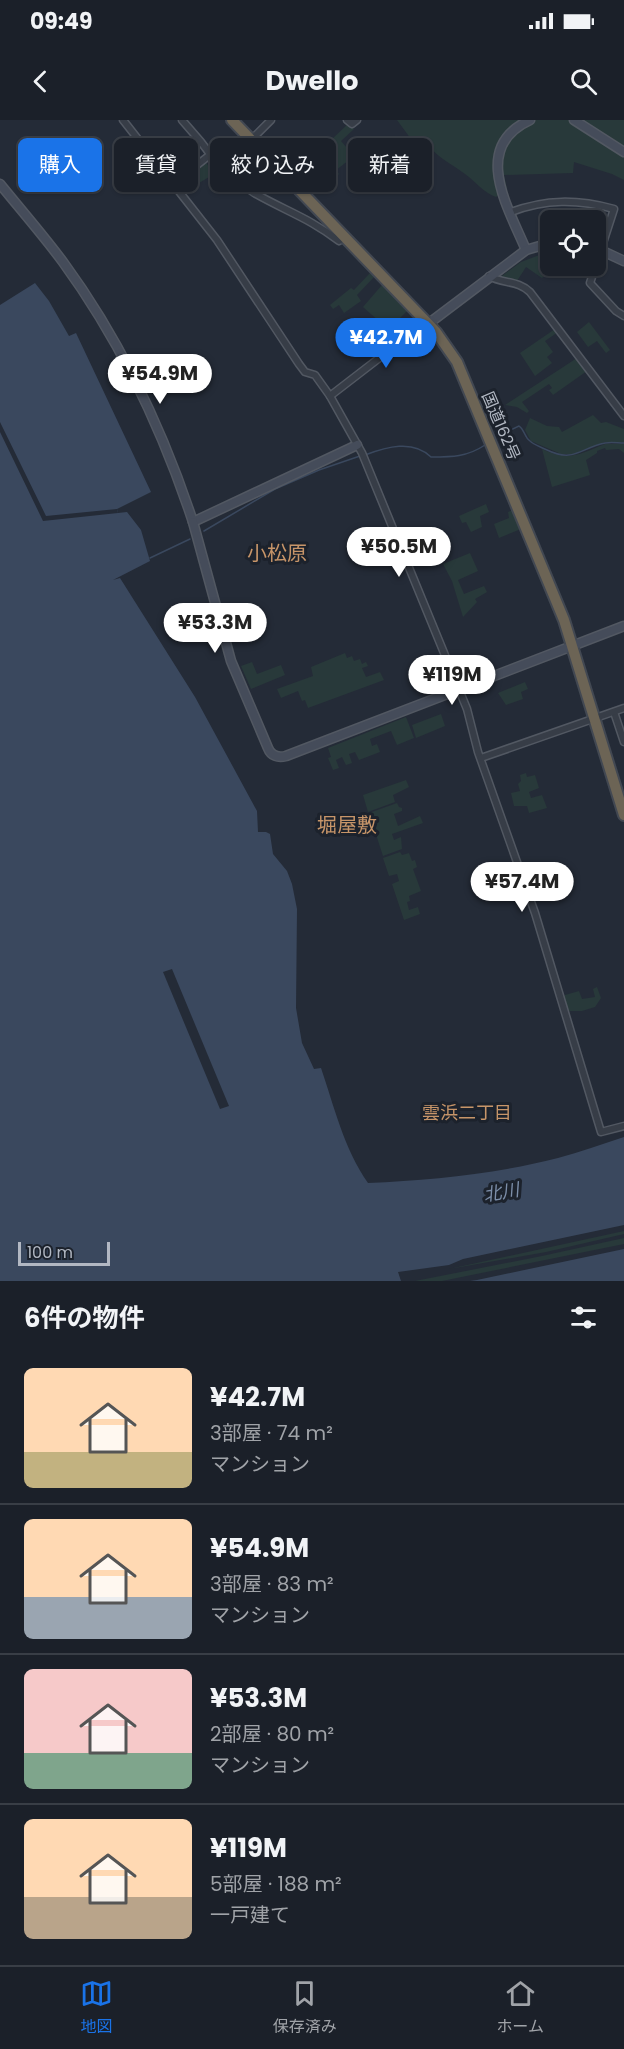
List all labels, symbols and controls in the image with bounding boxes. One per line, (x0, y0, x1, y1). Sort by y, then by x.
text: 09:49 (30, 6, 93, 37)
text: Dwello (266, 62, 358, 99)
icon: back (24, 65, 57, 98)
icon: search (567, 65, 600, 98)
chip: 購入 (18, 138, 102, 192)
chip: 賃貸 (114, 138, 198, 192)
chip: 絞り込み (210, 138, 336, 192)
chip: 新着 (348, 138, 432, 192)
map controls (540, 210, 606, 276)
button: locate (540, 210, 606, 276)
pin: ¥42.7M (337, 318, 435, 369)
text: ¥42.7M (349, 323, 423, 351)
pin: ¥54.9M (111, 354, 209, 405)
text: ¥54.9M (122, 359, 198, 387)
street label: 国道162号 (476, 388, 526, 464)
pin: ¥50.5M (350, 527, 448, 578)
text: ¥50.5M (361, 532, 437, 560)
district label: 小松原 (247, 539, 307, 567)
pin: ¥53.3M (166, 603, 264, 654)
text: ¥53.3M (178, 608, 252, 636)
pin: ¥119M (410, 655, 494, 706)
text: ¥119M (422, 660, 482, 688)
district label: 堀屋敷 (317, 811, 377, 839)
pin: ¥57.4M (473, 862, 571, 913)
text: ¥57.4M (485, 867, 559, 895)
district label: 雲浜二丁目 (422, 1100, 512, 1125)
water label: 北川 (481, 1176, 523, 1207)
scale bar (18, 1239, 110, 1266)
text: 100 m (27, 1241, 73, 1264)
text: 6件の物件 (24, 1300, 145, 1336)
icon: filters (567, 1301, 600, 1334)
text: ¥42.7M (210, 1379, 305, 1415)
icon: home (72, 1392, 144, 1464)
text: 3部屋 · 74 m² (210, 1419, 333, 1447)
text: マンション (210, 1450, 310, 1478)
text: ¥54.9M (210, 1530, 309, 1566)
icon: home (72, 1543, 144, 1615)
text: 3部屋 · 83 m² (210, 1570, 334, 1598)
text: マンション (210, 1601, 310, 1629)
text: ¥53.3M (210, 1680, 307, 1716)
icon: home (72, 1693, 144, 1765)
text: 2部屋 · 80 m² (210, 1720, 334, 1748)
text: マンション (210, 1751, 310, 1779)
text: ¥119M (210, 1830, 287, 1866)
icon: home (72, 1843, 144, 1915)
text: 5部屋 · 188 m² (210, 1870, 342, 1898)
text: 一戸建て (210, 1901, 290, 1929)
tab: 地図 (80, 1977, 113, 2039)
tab: 保存済み (273, 1977, 337, 2039)
tab: ホーム (497, 1977, 544, 2039)

